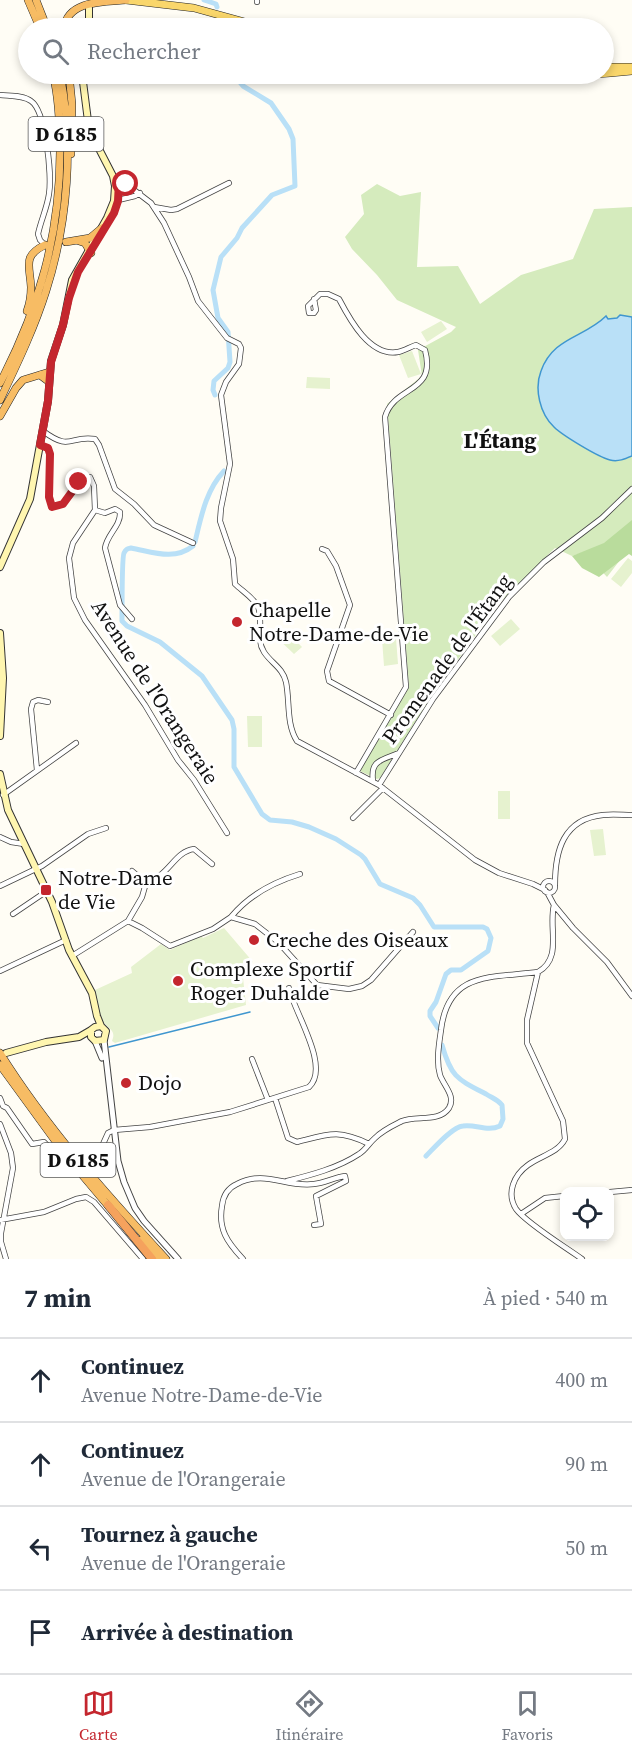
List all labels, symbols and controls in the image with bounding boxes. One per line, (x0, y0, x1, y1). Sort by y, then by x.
search box (18, 18, 614, 84)
icon: search (39, 35, 72, 68)
text: Rechercher (87, 36, 201, 66)
road number: D 6185 (28, 117, 104, 151)
route start (112, 170, 138, 196)
district label: L'Étang (463, 425, 537, 455)
route end (65, 468, 91, 494)
street label: Promenade de l'Étang (375, 568, 518, 750)
street label: Avenue de l'Orangeraie (85, 594, 226, 790)
place label: Chapelle Notre-Dame-de-Vie (249, 595, 429, 648)
marker: Chapelle Notre-Dame-de-Vie (230, 615, 244, 629)
place label: Notre-Dame de Vie (58, 863, 173, 916)
marker: Notre-Dame de Vie (39, 883, 53, 897)
place label: Creche des Oiseaux (266, 925, 448, 954)
marker: Creche des Oiseaux (247, 933, 261, 947)
place label: Complexe Sportif Roger Duhalde (190, 954, 354, 1007)
marker: Complexe Sportif Roger Duhalde (171, 974, 185, 988)
place label: Dojo (138, 1068, 182, 1097)
marker: Dojo (119, 1076, 133, 1090)
road number: D 6185 (40, 1143, 116, 1177)
map controls (560, 1187, 614, 1241)
button: locate (560, 1187, 614, 1241)
text: 7 min (24, 1280, 91, 1316)
text: À pied · 540 m (483, 1284, 608, 1312)
text: Continuez (81, 1351, 184, 1381)
icon: ahead (24, 1364, 57, 1397)
text: 400 m (555, 1366, 608, 1394)
text: Avenue Notre-Dame-de-Vie (81, 1381, 323, 1409)
text: Continuez (81, 1435, 184, 1465)
icon: ahead (24, 1448, 57, 1481)
text: 90 m (565, 1450, 608, 1478)
text: Avenue de l'Orangeraie (81, 1465, 286, 1493)
text: Tournez à gauche (81, 1519, 258, 1549)
icon: left (24, 1532, 57, 1565)
text: 50 m (565, 1534, 608, 1562)
text: Avenue de l'Orangeraie (81, 1549, 286, 1577)
icon: arrive (24, 1616, 57, 1649)
text: Arrivée à destination (81, 1617, 293, 1647)
tab: Carte (79, 1687, 118, 1745)
tab: Itinéraire (276, 1687, 343, 1745)
tab: Favoris (502, 1687, 553, 1745)

